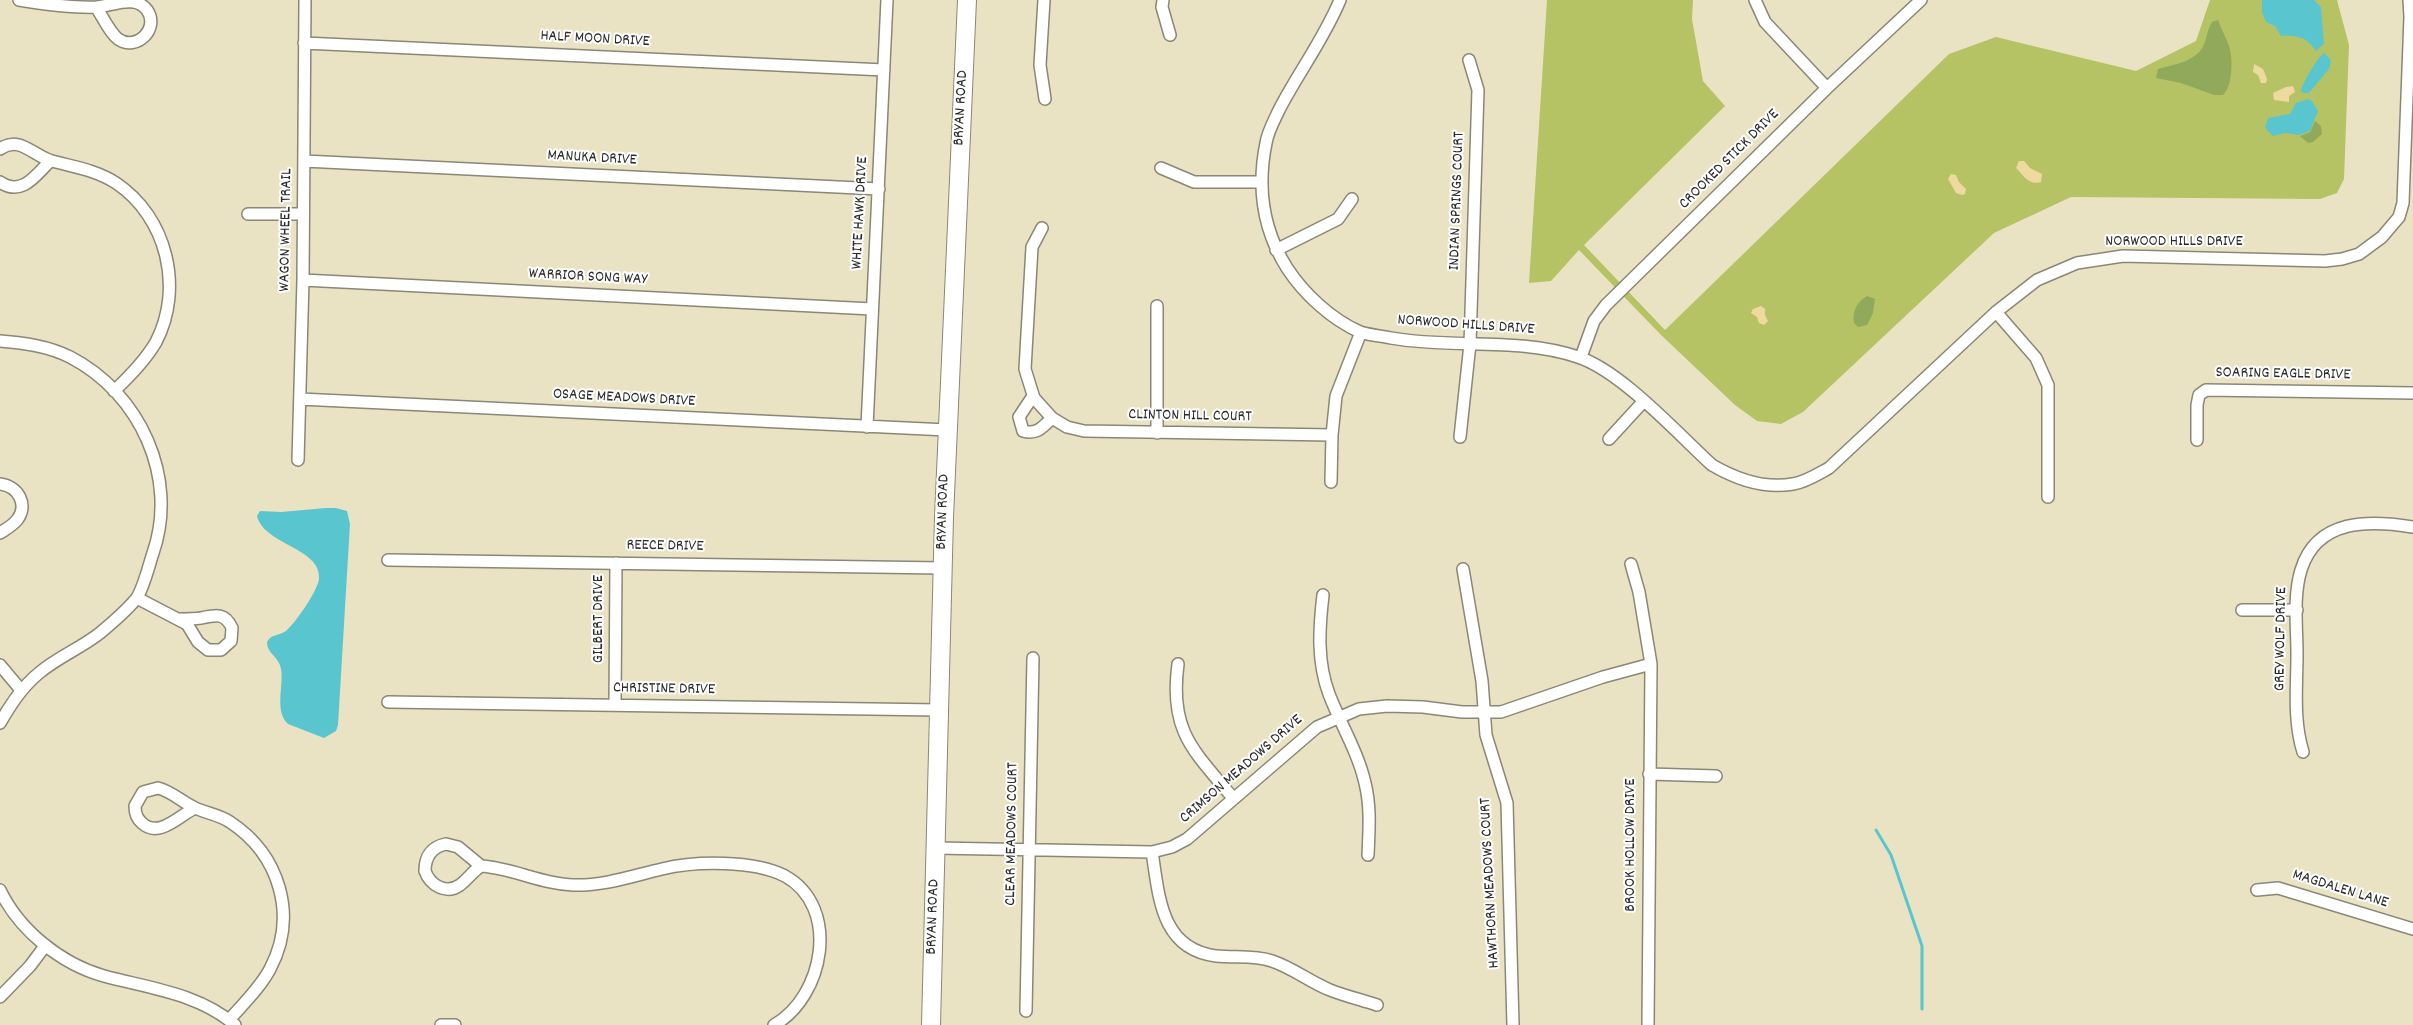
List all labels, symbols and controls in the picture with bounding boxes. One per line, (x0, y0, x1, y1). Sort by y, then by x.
street label: HALF MOON DRIVE (540, 28, 650, 52)
street label: BRYAN ROAD (950, 70, 974, 146)
street label: CROOKED STICK DRIVE (1676, 106, 1784, 214)
street label: INDIAN SPRINGS COURT (1446, 131, 1470, 271)
street label: MANUKA DRIVE (547, 147, 637, 171)
street label: WHITE HAWK DRIVE (848, 156, 874, 270)
street label: WAGON WHEEL TRAIL (276, 168, 298, 292)
street label: NORWOOD HILLS DRIVE (2105, 233, 2243, 253)
street label: WARRIOR SONG WAY (528, 265, 648, 291)
street label: NORWOOD HILLS DRIVE (1397, 312, 1535, 340)
street label: SOARING EAGLE DRIVE (2215, 364, 2351, 386)
street label: OSAGE MEADOWS DRIVE (552, 386, 696, 412)
street label: CLINTON HILL COURT (1128, 406, 1252, 428)
street label: BRYAN ROAD (933, 474, 955, 550)
street label: REECE DRIVE (626, 537, 704, 557)
street label: GILBERT DRIVE (590, 575, 610, 663)
street label: GREY WOLF DRIVE (2271, 587, 2293, 691)
street label: CHRISTINE DRIVE (613, 680, 715, 700)
street label: CRIMSON MEADOWS DRIVE (1177, 711, 1307, 829)
street label: CLEAR MEADOWS COURT (1002, 762, 1024, 906)
street label: BROOK HOLLOW DRIVE (1622, 778, 1642, 912)
street label: HAWTHORN MEADOWS COURT (1477, 797, 1505, 969)
street label: MAGDALEN LANE (2290, 866, 2390, 914)
street label: BRYAN ROAD (923, 879, 945, 955)

